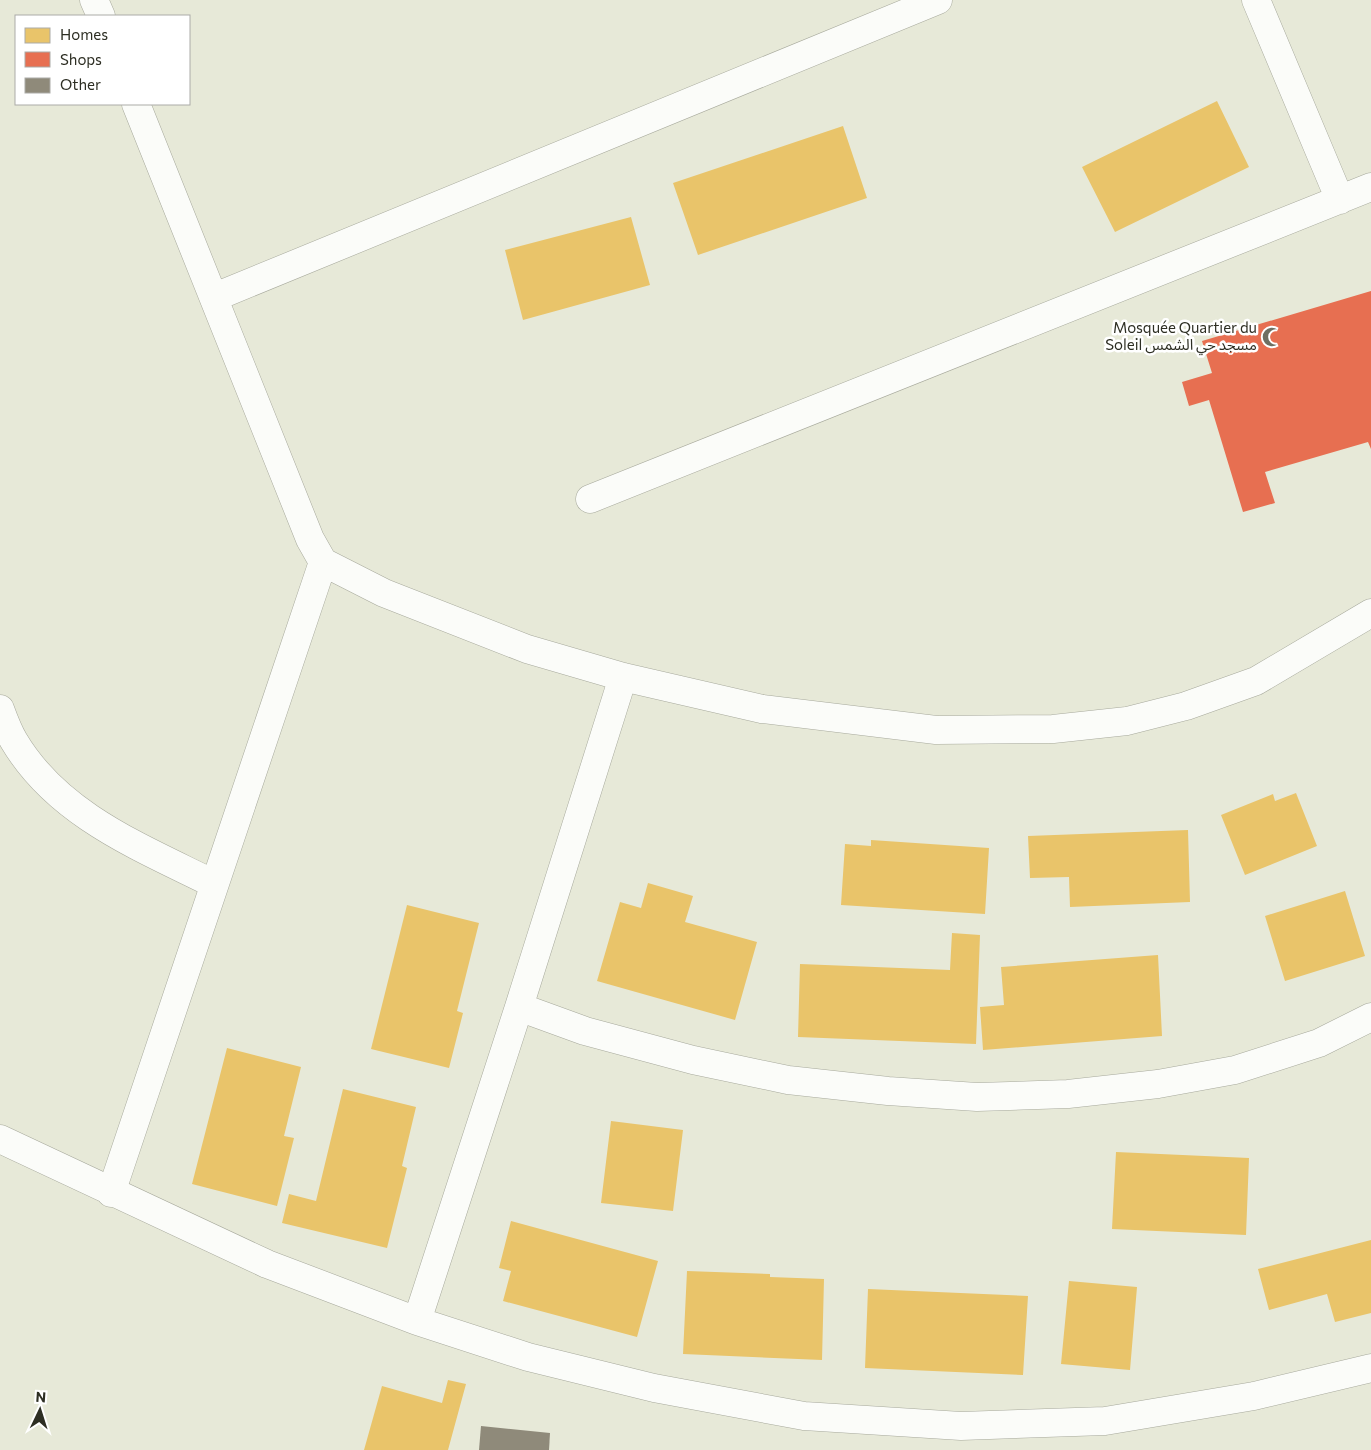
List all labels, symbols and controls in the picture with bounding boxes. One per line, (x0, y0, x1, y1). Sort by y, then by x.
legend (15, 15, 190, 105)
text: Homes (60, 25, 108, 43)
text: Shops (60, 50, 102, 68)
text: Other (60, 75, 101, 93)
place label: Mosquée Quartier du Soleil مسجد حي الشمس (1105, 318, 1257, 356)
mosque icon: Mosquée Quartier du Soleil مسجد حي الشمس (1261, 326, 1283, 348)
north arrow (15, 1385, 65, 1435)
text: N (35, 1388, 47, 1405)

